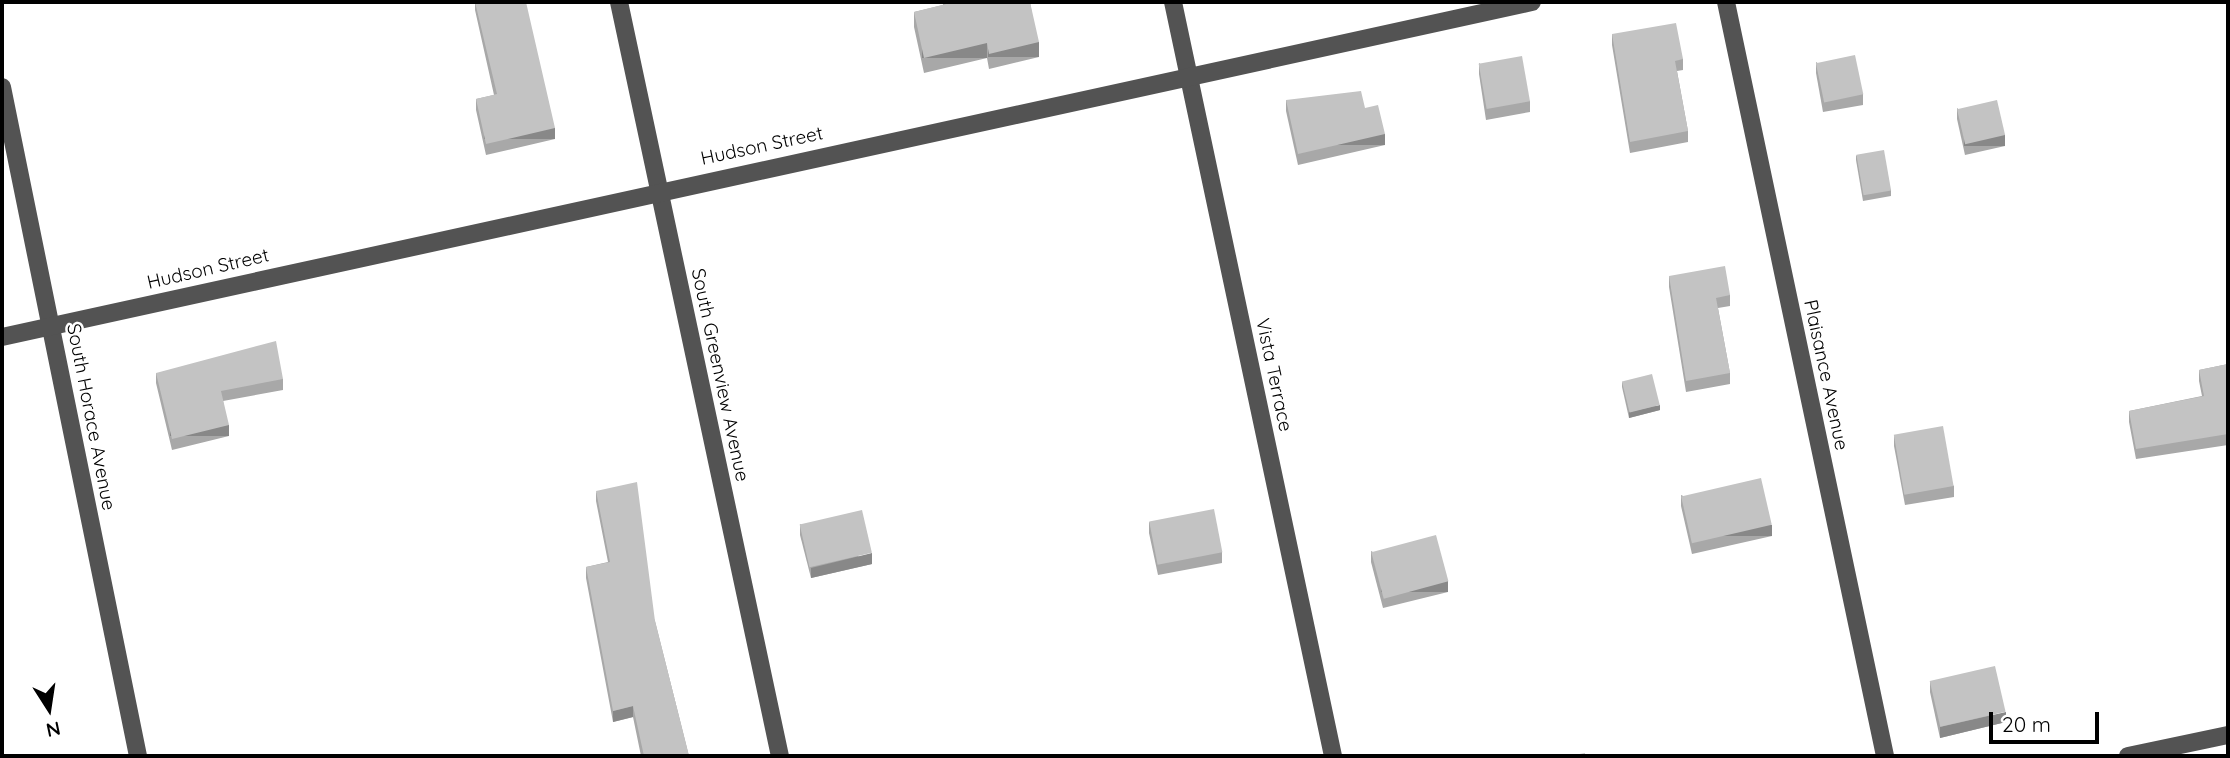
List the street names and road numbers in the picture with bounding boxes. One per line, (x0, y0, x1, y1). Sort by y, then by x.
street label: Hudson Street (699, 122, 825, 170)
street label: Hudson Street (145, 244, 271, 294)
street label: South Greenview Avenue (686, 266, 754, 484)
street label: Plaisance Avenue (1799, 298, 1853, 452)
street label: Vista Terrace (1251, 316, 1297, 434)
street label: South Horace Avenue (62, 322, 120, 512)

